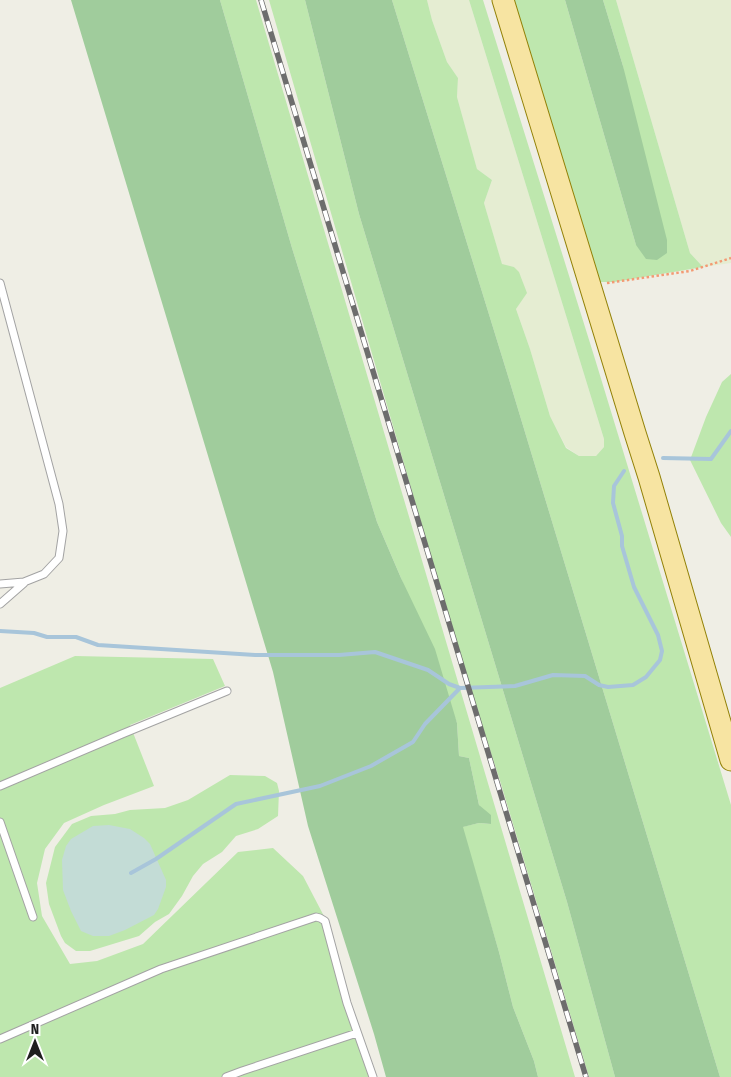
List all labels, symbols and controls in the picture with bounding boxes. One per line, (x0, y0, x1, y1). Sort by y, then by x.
north arrow (10, 1017, 60, 1067)
text: N (31, 1021, 39, 1038)

